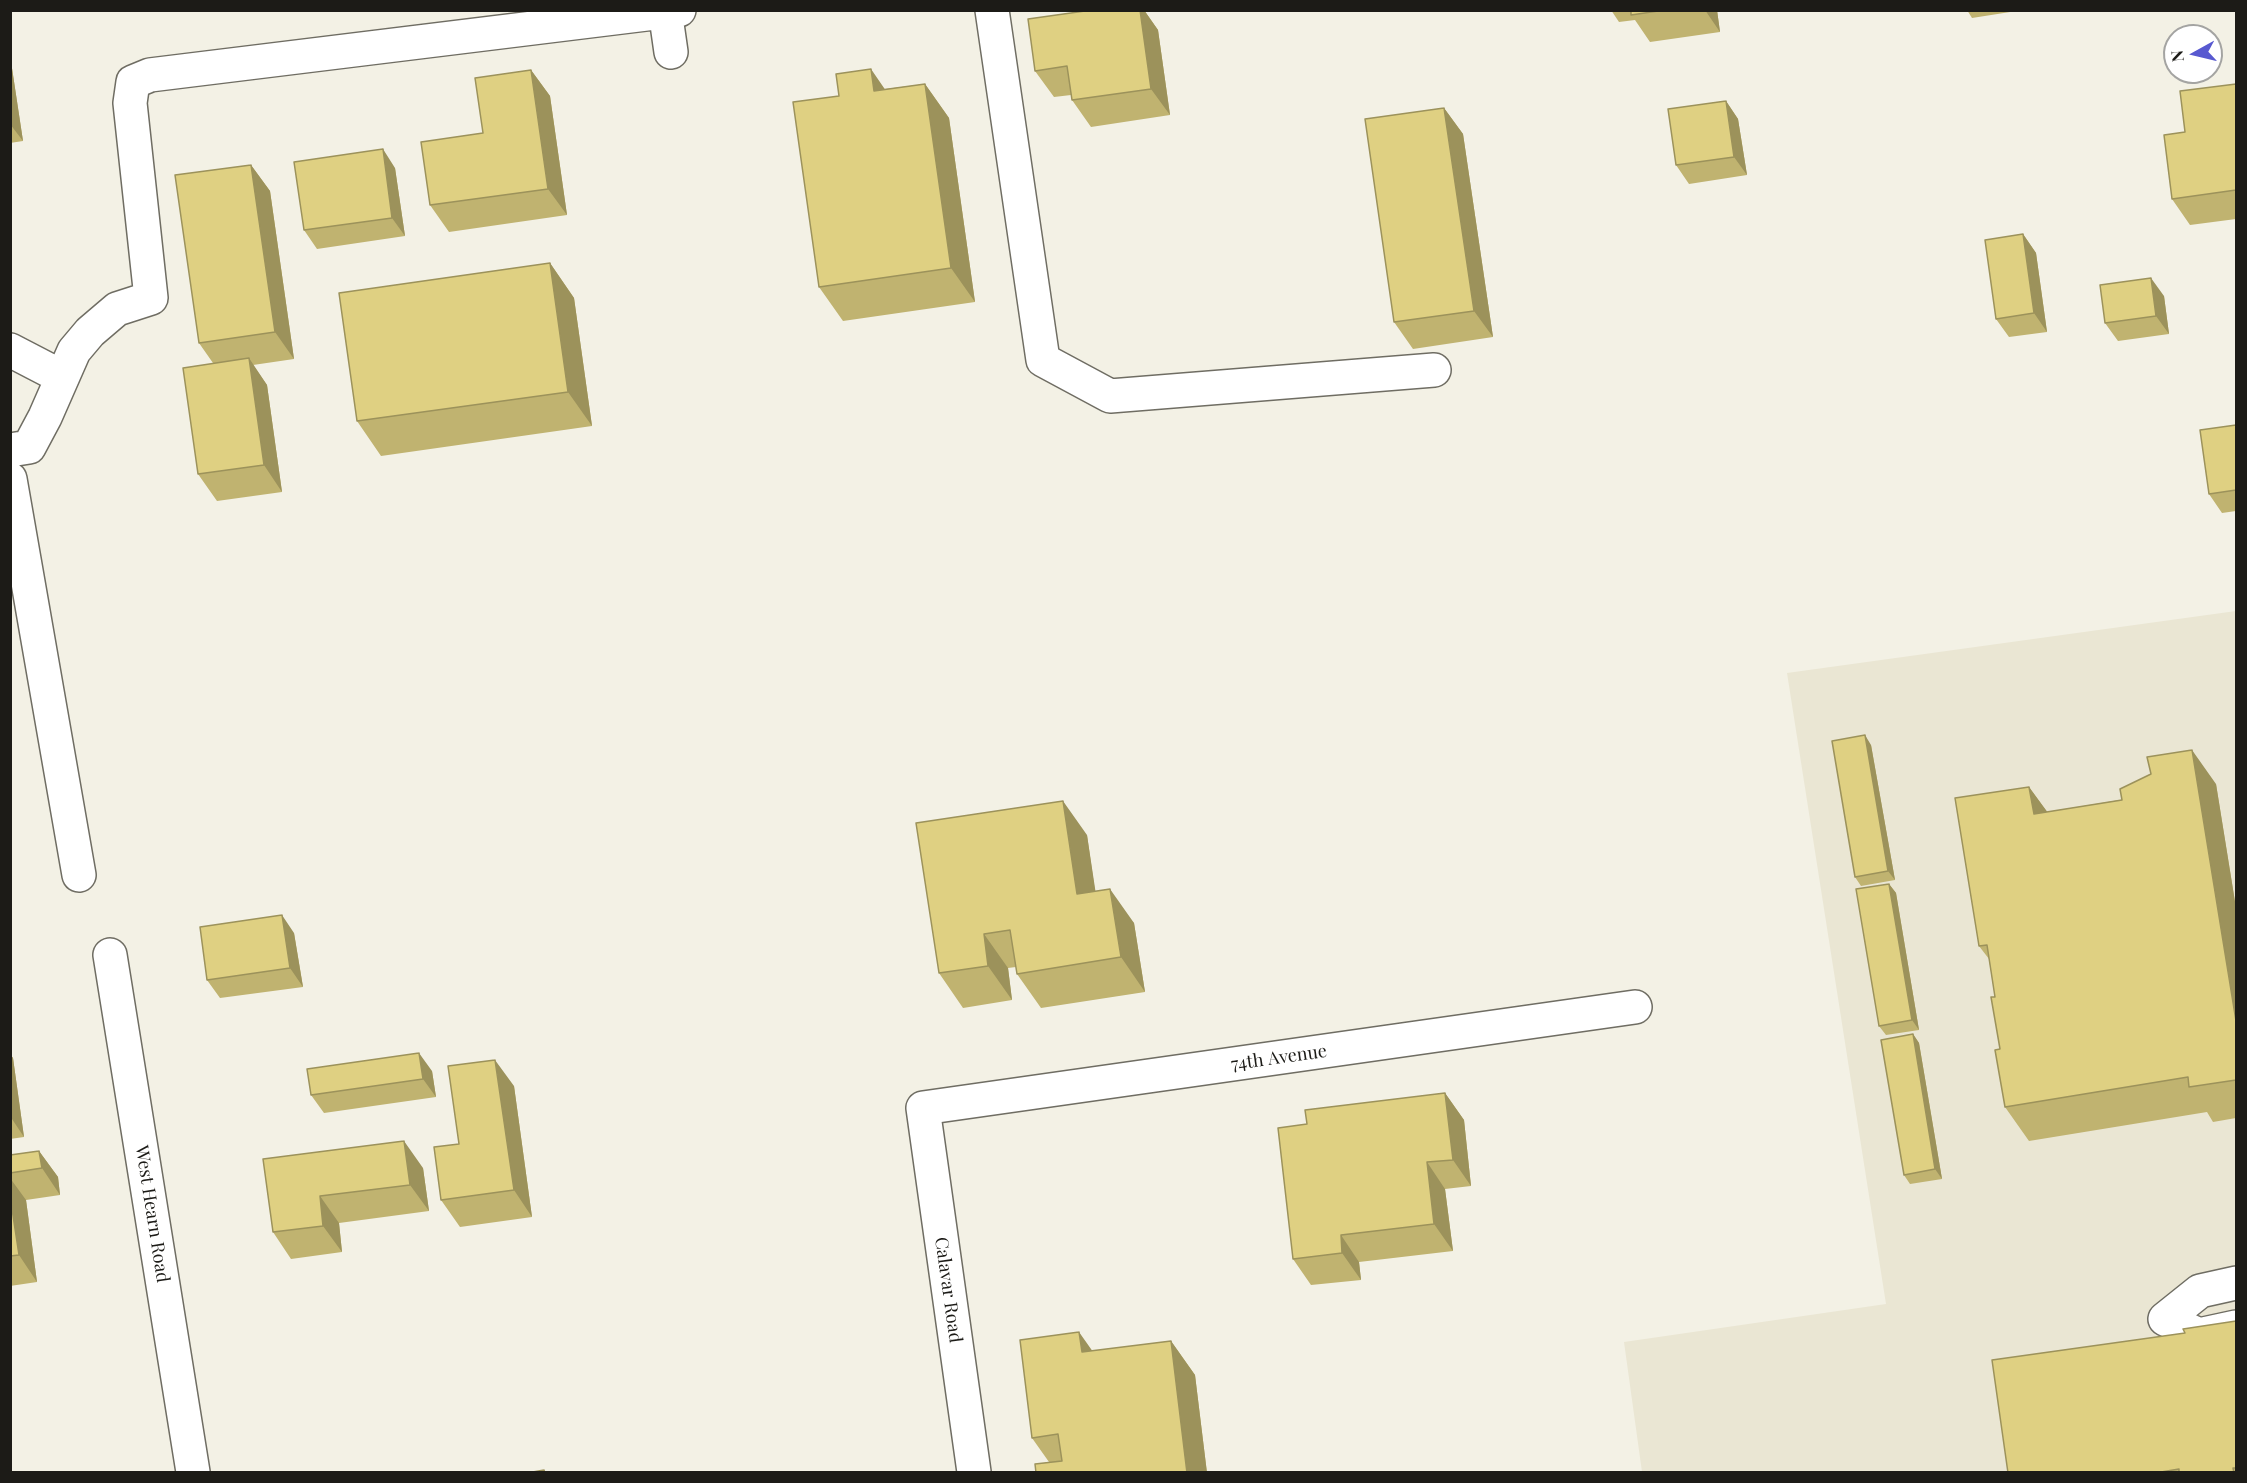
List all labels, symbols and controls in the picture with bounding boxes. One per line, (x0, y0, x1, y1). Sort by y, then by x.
north arrow (2163, 24, 2223, 84)
text: N (2165, 49, 2188, 63)
street label: 74th Avenue (1230, 1041, 1328, 1075)
street label: West Hearn Road (130, 1144, 174, 1284)
street label: Calavar Road (930, 1236, 966, 1344)

